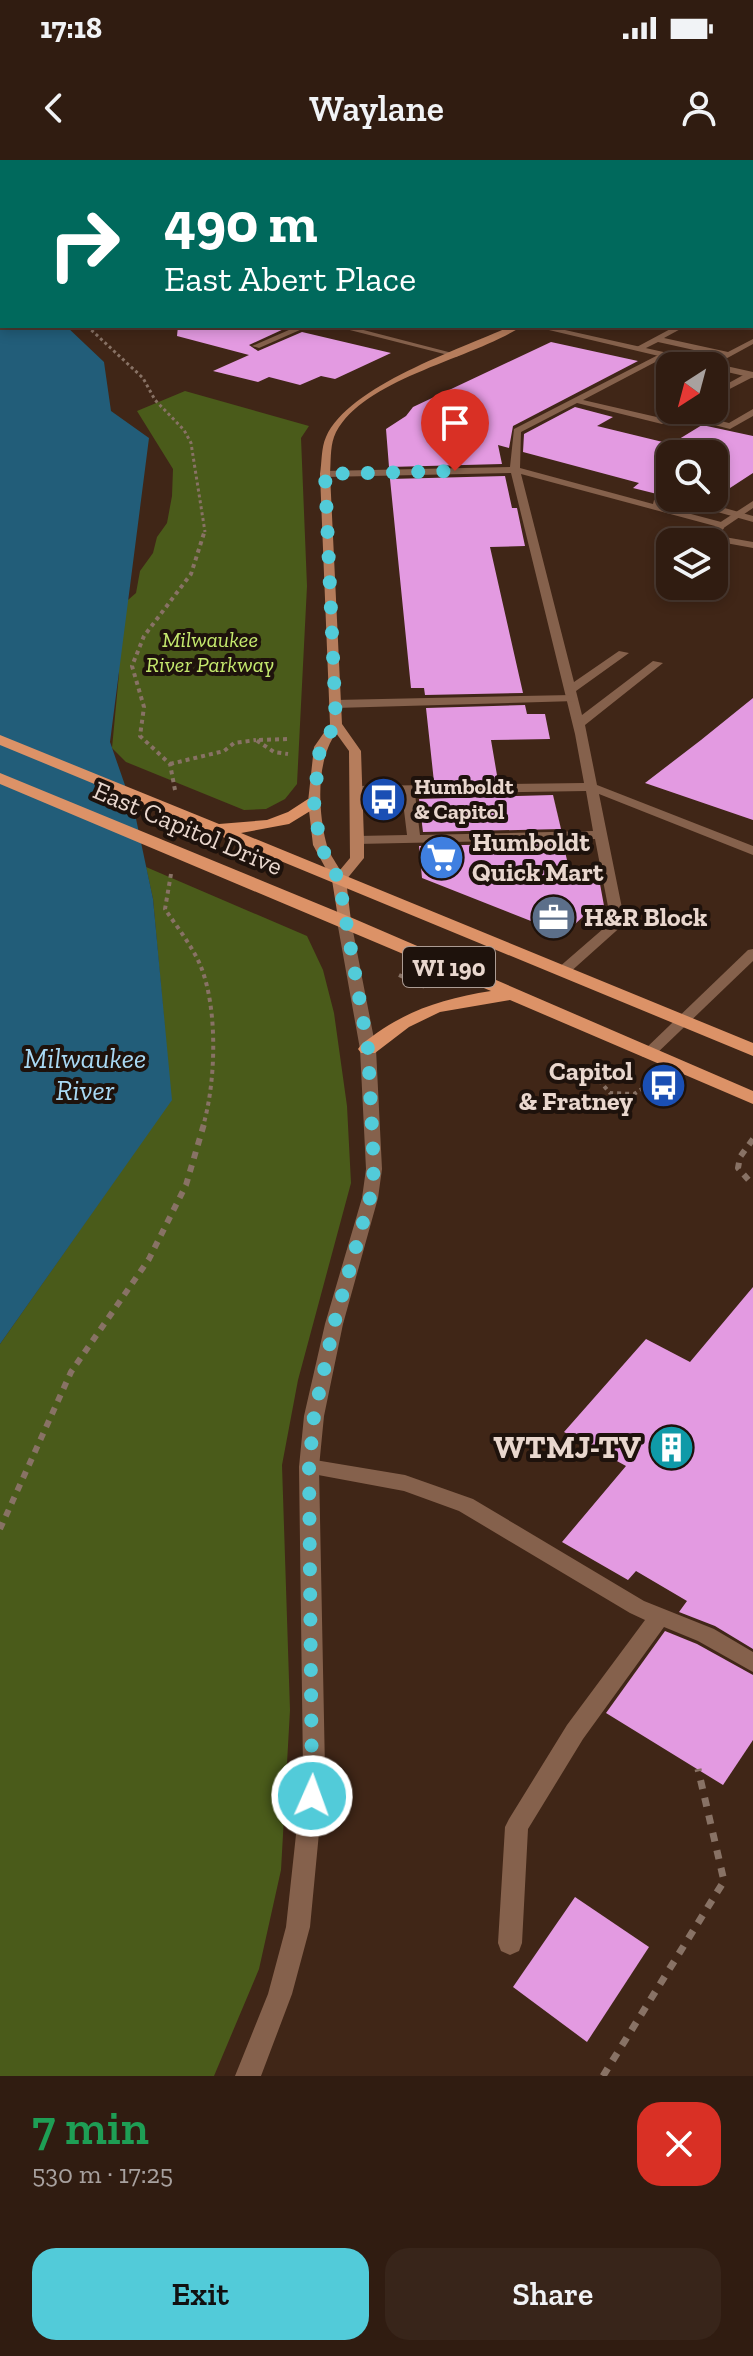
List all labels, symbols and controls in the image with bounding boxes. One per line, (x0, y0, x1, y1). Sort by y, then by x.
text: 17:18 (40, 10, 102, 46)
icon: back (32, 86, 76, 130)
icon: person (677, 86, 721, 130)
text: Waylane (309, 87, 444, 130)
text: 490 m (164, 189, 318, 256)
icon: right (32, 192, 136, 296)
text: East Abert Place (164, 257, 416, 300)
north arrow (656, 352, 728, 424)
map controls (656, 352, 728, 600)
pin (421, 389, 489, 471)
icon: arrive (433, 401, 477, 445)
button: search (656, 440, 728, 512)
button: layers (656, 528, 728, 600)
park label: Milwaukee River Parkway (146, 626, 274, 678)
place label: Humboldt & Capitol (414, 773, 514, 825)
street label: East Capitol Drive (88, 774, 288, 882)
bus stop icon: Humboldt & Capitol (359, 775, 407, 823)
place label: Humboldt Quick Mart (472, 826, 604, 888)
supermarket icon: Humboldt Quick Mart (417, 833, 465, 881)
office icon: H&R Block (529, 893, 577, 941)
place label: H&R Block (584, 901, 708, 933)
road number: WI 190 (403, 947, 495, 987)
water label: Milwaukee River (24, 1042, 146, 1107)
place label: Capitol & Fratney (519, 1055, 633, 1117)
bus stop icon: Capitol & Fratney (640, 1062, 688, 1110)
building icon: WTMJ-TV (648, 1423, 696, 1471)
place label: WTMJ-TV (493, 1428, 641, 1466)
position arrow (270, 1754, 354, 1838)
text: 7 min (32, 2099, 149, 2156)
button: close (637, 2102, 721, 2186)
text: 530 m · 17:25 (32, 2158, 173, 2190)
button: Exit (32, 2248, 369, 2340)
button: Share (385, 2248, 721, 2340)

